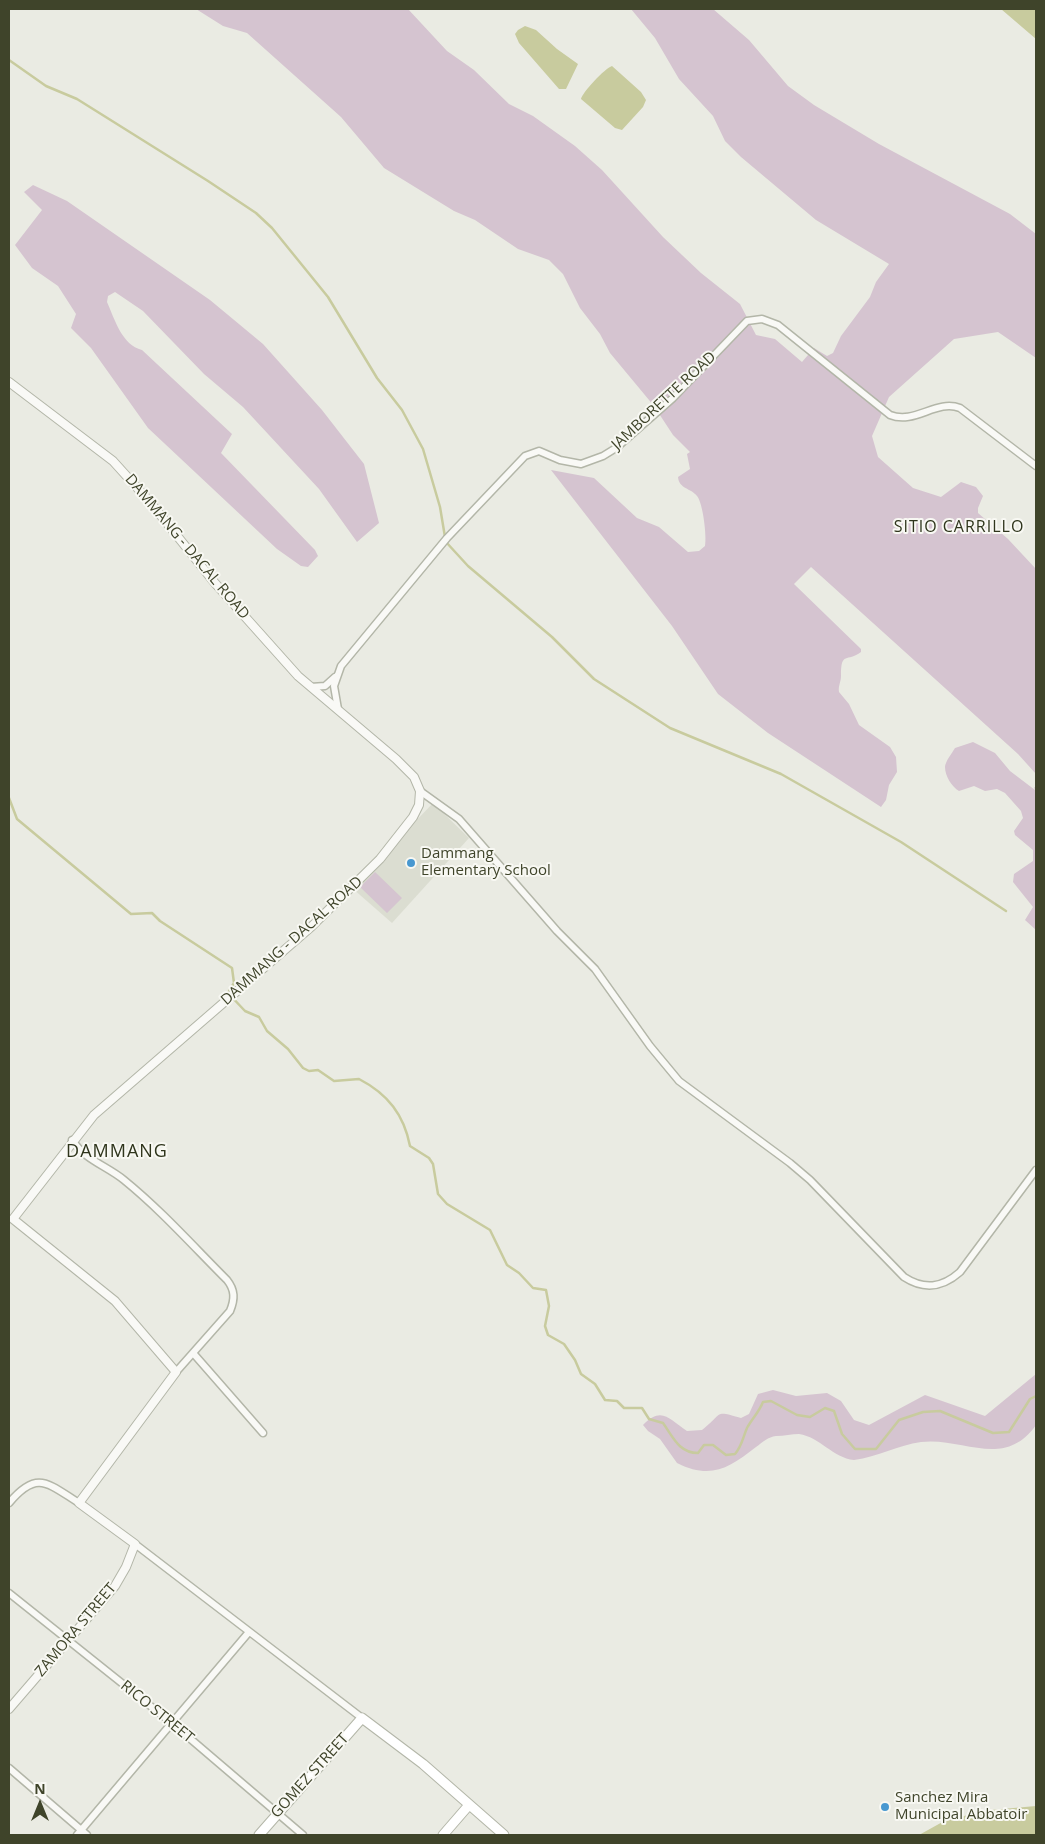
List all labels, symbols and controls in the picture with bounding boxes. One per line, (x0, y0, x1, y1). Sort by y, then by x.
street label: JAMBORETTE ROAD (608, 348, 720, 454)
street label: DAMMANG - DACAL ROAD (121, 471, 253, 623)
district label: SITIO CARRILLO (892, 517, 1026, 537)
place label: Dammang Elementary School (421, 845, 551, 880)
marker: Dammang Elementary School (405, 857, 417, 869)
street label: DAMMANG - DACAL ROAD (218, 873, 366, 1009)
district label: DAMMANG (65, 1141, 169, 1163)
street label: ZAMORA STREET (32, 1580, 120, 1680)
street label: RICO STREET (117, 1677, 197, 1747)
street label: GOMEZ STREET (267, 1730, 353, 1822)
north arrow (15, 1779, 65, 1829)
text: N (34, 1779, 46, 1798)
place label: Sanchez Mira Municipal Abbatoir (895, 1789, 1027, 1824)
marker: Sanchez Mira Municipal Abbatoir (879, 1801, 891, 1813)

